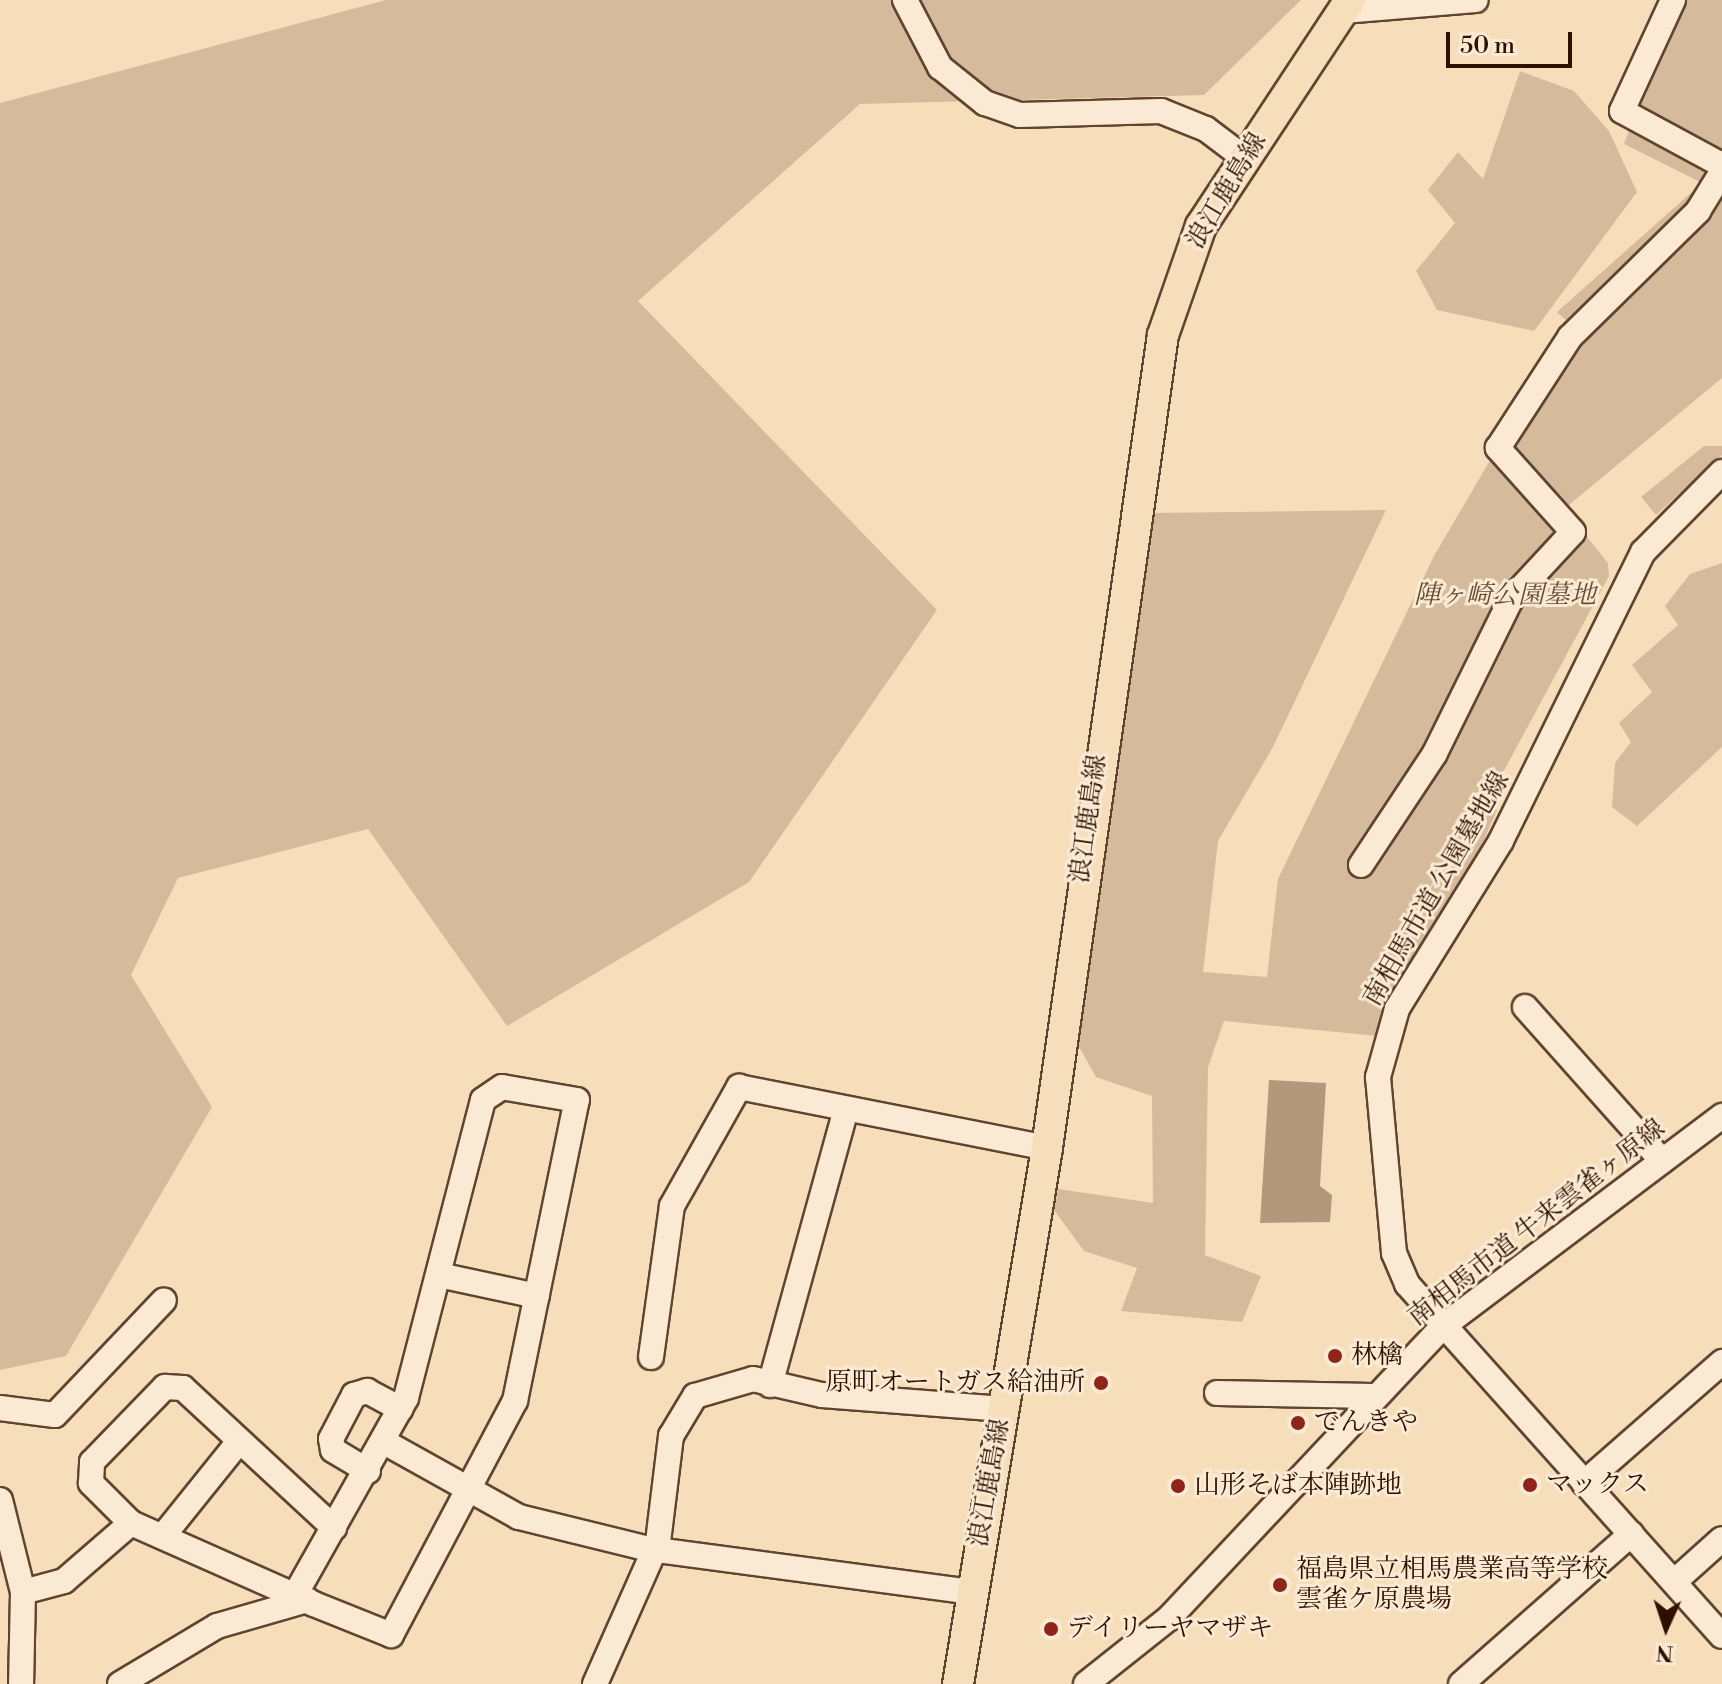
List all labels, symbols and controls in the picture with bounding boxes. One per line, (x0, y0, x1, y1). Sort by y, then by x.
scale bar (1450, 16, 1576, 66)
text: 50 m (1460, 31, 1515, 61)
street label: 浪江鹿島線 (1180, 127, 1274, 255)
park label: 陣ヶ崎公園墓地 (1414, 580, 1596, 612)
street label: 浪江鹿島線 (1065, 752, 1113, 886)
street label: 南相馬市道 公園墓地線 (1357, 766, 1517, 1012)
street label: 南相馬市道 牛来雲雀ヶ原線 (1402, 1113, 1672, 1333)
place label: 林檎 (1351, 1340, 1403, 1372)
marker: 林檎 (1326, 1347, 1344, 1365)
place label: 原町オートガス給油所 (825, 1367, 1085, 1399)
marker: 原町オートガス給油所 (1092, 1374, 1110, 1392)
place label: でんきや (1314, 1407, 1418, 1439)
marker: でんきや (1289, 1414, 1307, 1432)
street label: 浪江鹿島線 (963, 1416, 1017, 1550)
place label: マックス (1546, 1469, 1650, 1501)
place label: 山形そば本陣跡地 (1194, 1470, 1402, 1502)
marker: マックス (1521, 1476, 1539, 1494)
marker: 山形そば本陣跡地 (1169, 1477, 1187, 1495)
place label: 福島県立相馬農業高等学校 雲雀ケ原農場 (1296, 1554, 1608, 1616)
marker: 福島県立相馬農業高等学校 雲雀ケ原農場 (1271, 1576, 1289, 1594)
north arrow (1626, 1588, 1706, 1668)
place label: デイリーヤマザキ (1067, 1613, 1275, 1645)
marker: デイリーヤマザキ (1042, 1620, 1060, 1638)
text: N (1655, 1639, 1674, 1666)

